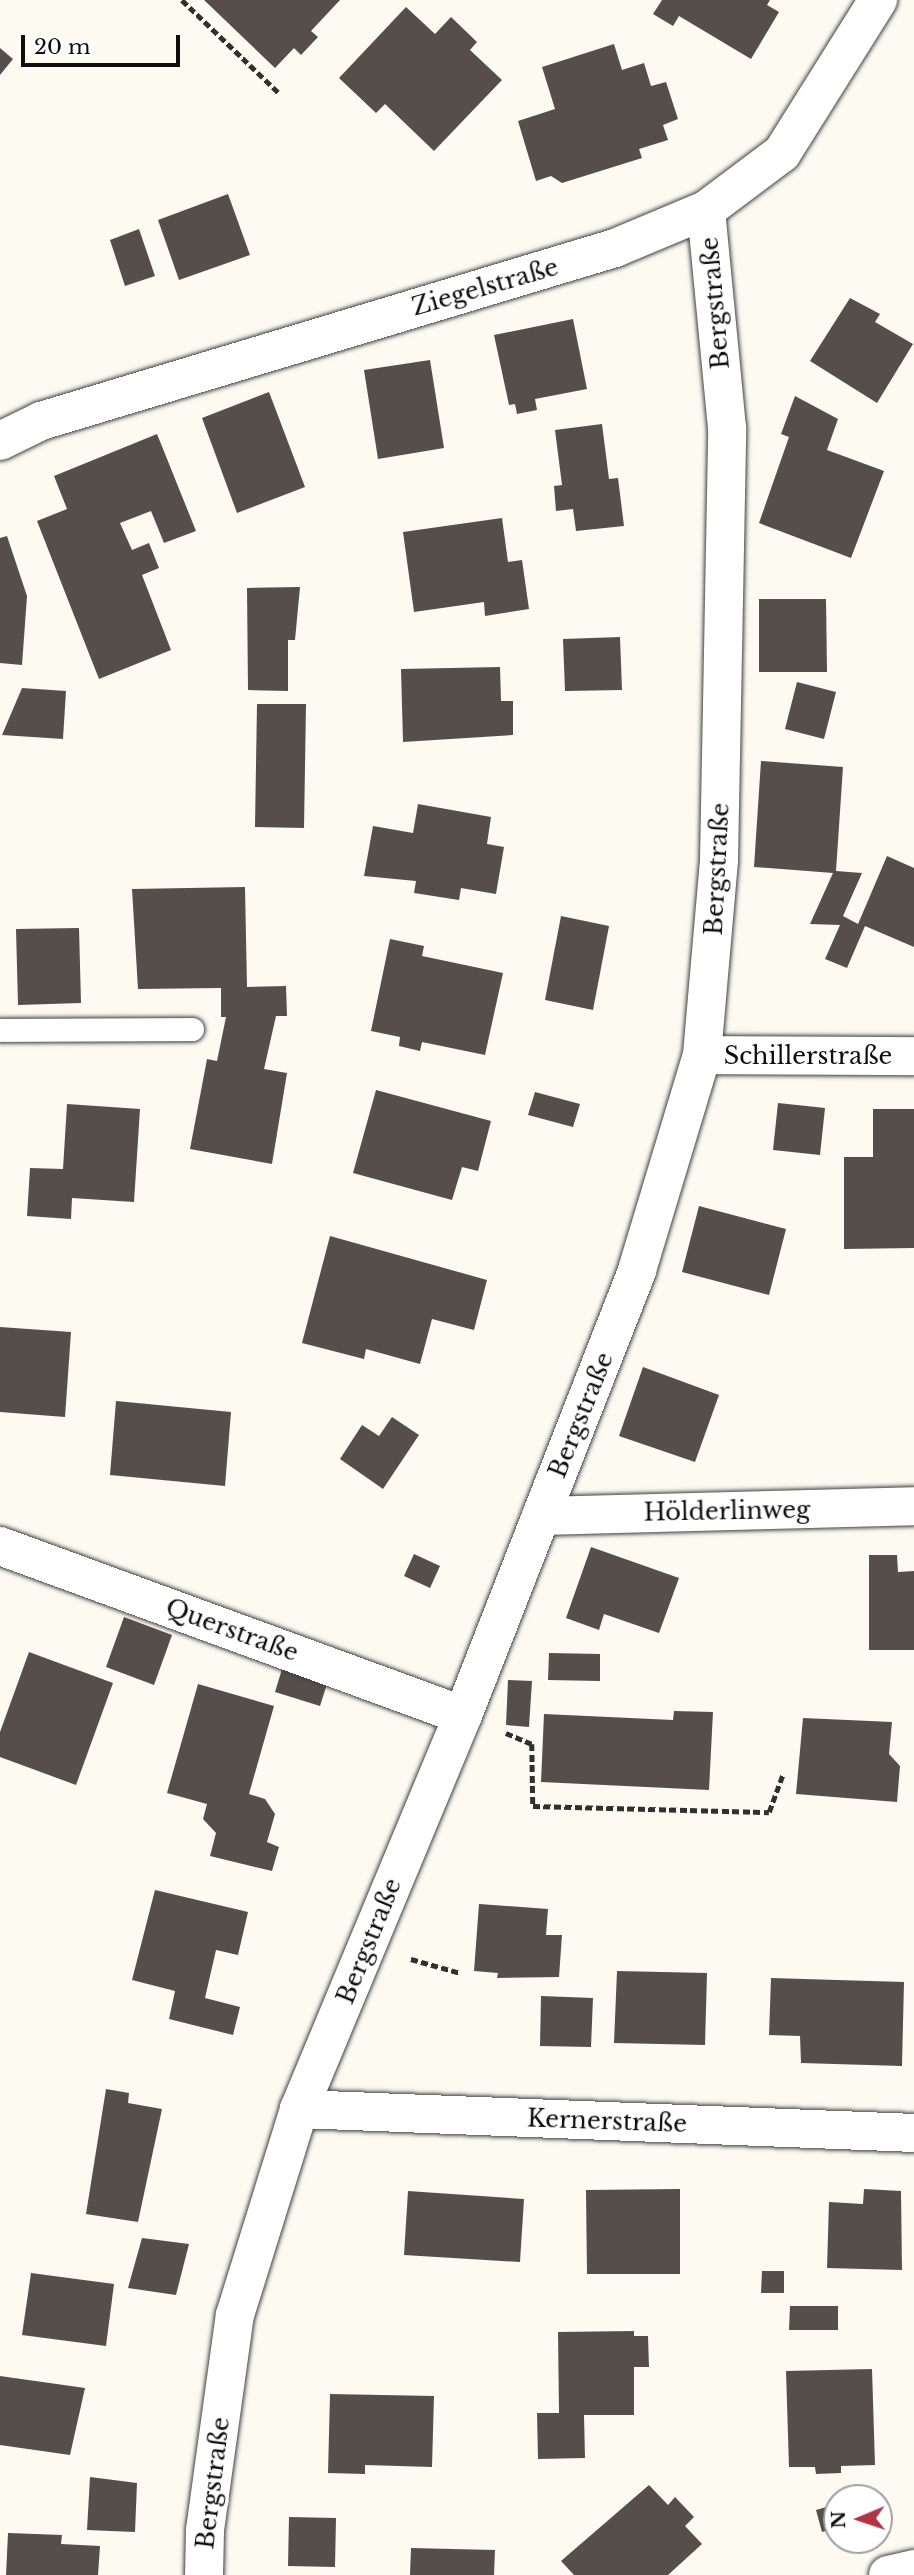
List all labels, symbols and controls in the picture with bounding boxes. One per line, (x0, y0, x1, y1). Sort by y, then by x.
scale bar (24, 21, 184, 65)
text: 20 m (34, 34, 91, 60)
street label: Bergstraße (695, 236, 735, 370)
street label: Ziegelstraße (408, 252, 562, 322)
street label: Bergstraße (699, 802, 735, 936)
street label: Schillerstraße (724, 1042, 892, 1070)
street label: Bergstraße (543, 1348, 619, 1482)
street label: Hölderlinweg (643, 1495, 811, 1527)
street label: Querstraße (162, 1593, 302, 1667)
street label: Bergstraße (331, 1874, 407, 2008)
street label: Kernerstraße (527, 2104, 687, 2138)
street label: Bergstraße (191, 2415, 235, 2551)
north arrow (823, 2484, 893, 2554)
text: N (827, 2510, 850, 2529)

